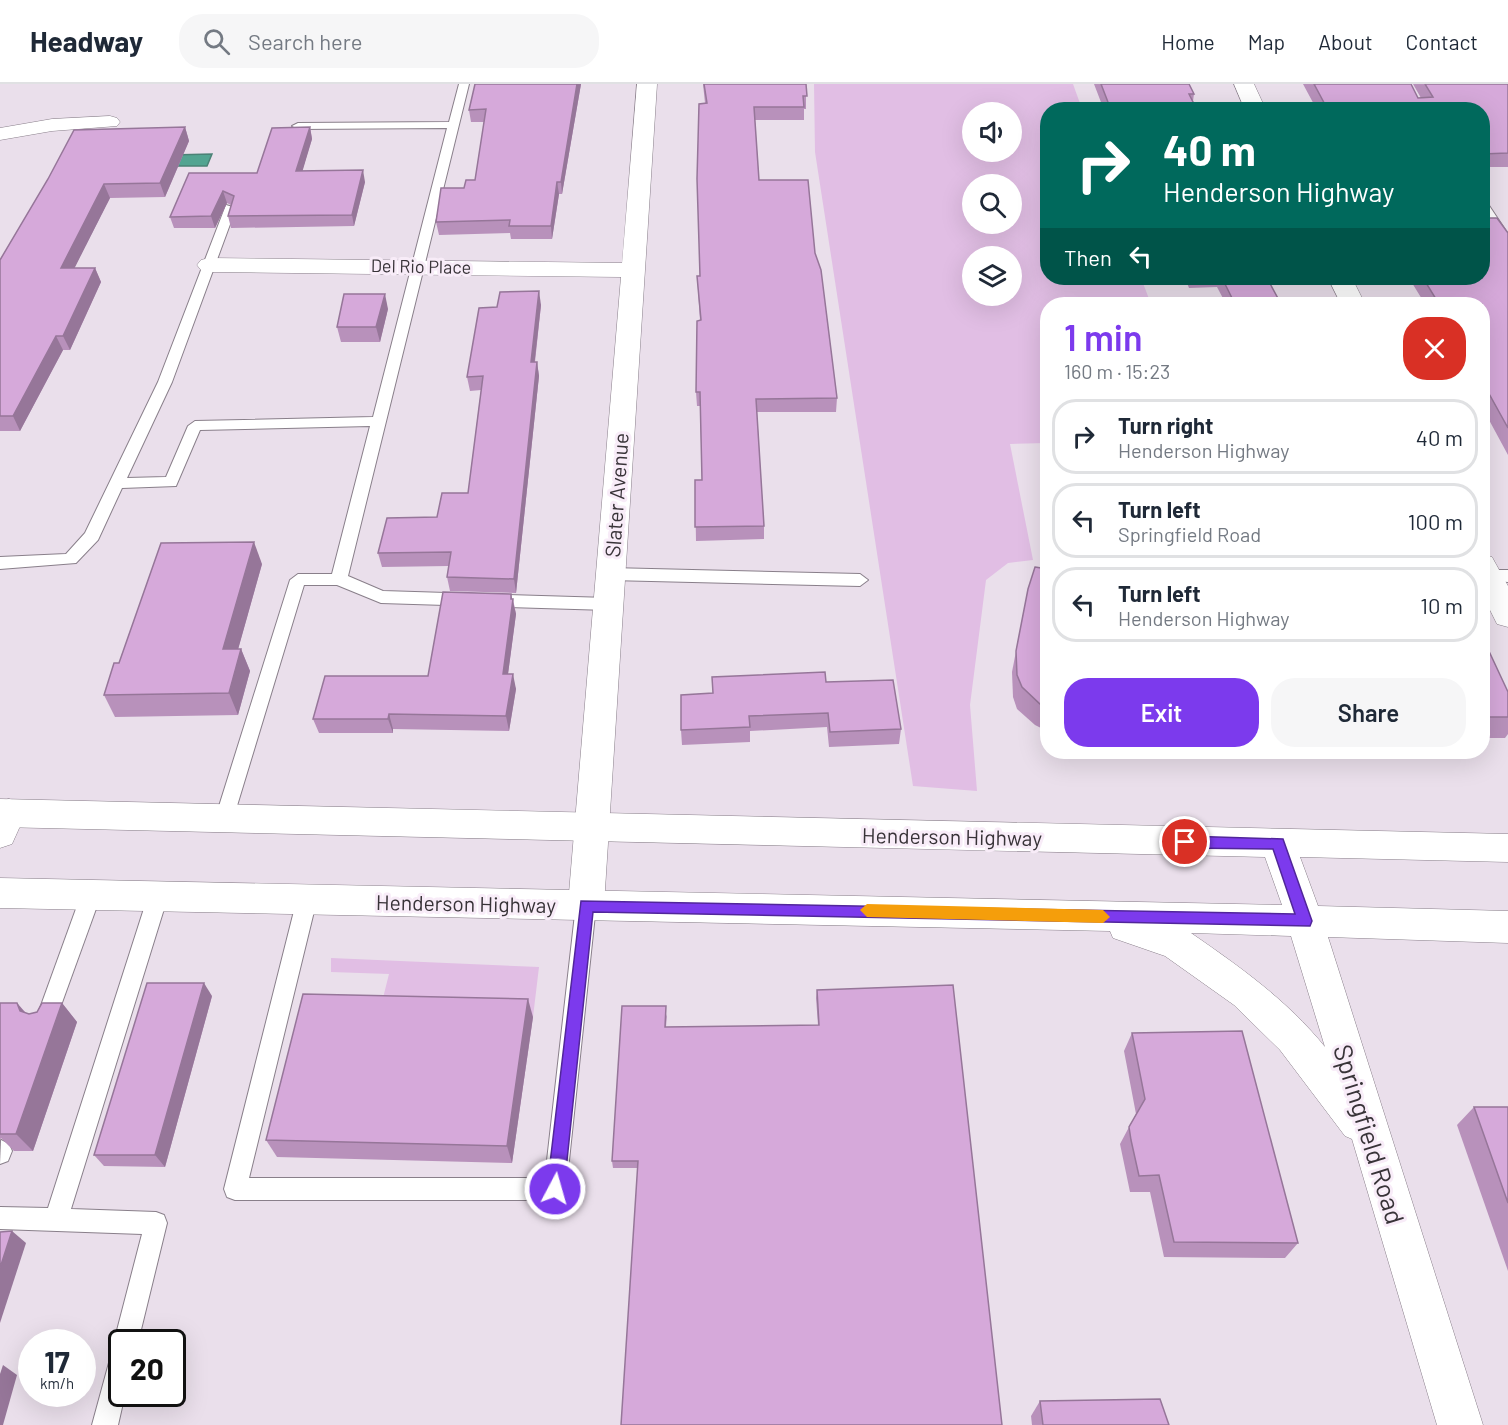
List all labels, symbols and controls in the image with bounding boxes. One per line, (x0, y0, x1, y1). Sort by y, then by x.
search box (179, 14, 599, 68)
text: Headway (30, 24, 143, 58)
icon: search (200, 25, 233, 58)
text: Search here (248, 28, 362, 54)
text: Home (1161, 29, 1215, 54)
text: Map (1248, 29, 1285, 54)
text: About (1318, 29, 1373, 54)
text: Contact (1406, 29, 1478, 54)
map controls (962, 102, 1022, 306)
button: sound (962, 102, 1022, 162)
text: 40 m (1163, 124, 1256, 174)
icon: right (1064, 126, 1142, 204)
button: search (962, 174, 1022, 234)
text: Henderson Highway (1163, 175, 1395, 207)
icon: left (1124, 240, 1157, 273)
text: Then (1064, 244, 1112, 270)
button: layers (962, 246, 1022, 306)
street label: Del Rio Place (371, 254, 471, 278)
text: 1 min (1064, 315, 1143, 358)
button: close (1403, 317, 1466, 380)
text: 160 m · 15:23 (1064, 359, 1170, 383)
text: Turn right (1118, 412, 1213, 438)
icon: right (1067, 420, 1100, 453)
text: 40 m (1416, 424, 1463, 450)
street label: Slater Avenue (599, 432, 633, 558)
text: Henderson Highway (1118, 438, 1289, 462)
text: Turn left (1118, 496, 1201, 522)
icon: left (1067, 504, 1100, 537)
text: 100 m (1408, 508, 1463, 534)
text: Springfield Road (1118, 522, 1261, 546)
text: Turn left (1118, 580, 1201, 606)
icon: left (1067, 588, 1100, 621)
text: 10 m (1420, 592, 1463, 618)
text: Henderson Highway (1118, 606, 1289, 630)
button: Exit (1064, 678, 1259, 747)
button: Share (1271, 678, 1466, 747)
pin (1159, 816, 1210, 867)
street label: Henderson Highway (862, 822, 1043, 850)
icon: arrive (1168, 825, 1201, 858)
street label: Henderson Highway (376, 889, 557, 917)
street label: Springfield Road (1328, 1040, 1412, 1228)
position arrow (523, 1157, 587, 1221)
speed limit sign: 20 (108, 1329, 186, 1407)
text: 17 (44, 1343, 70, 1379)
text: km/h (40, 1374, 74, 1392)

